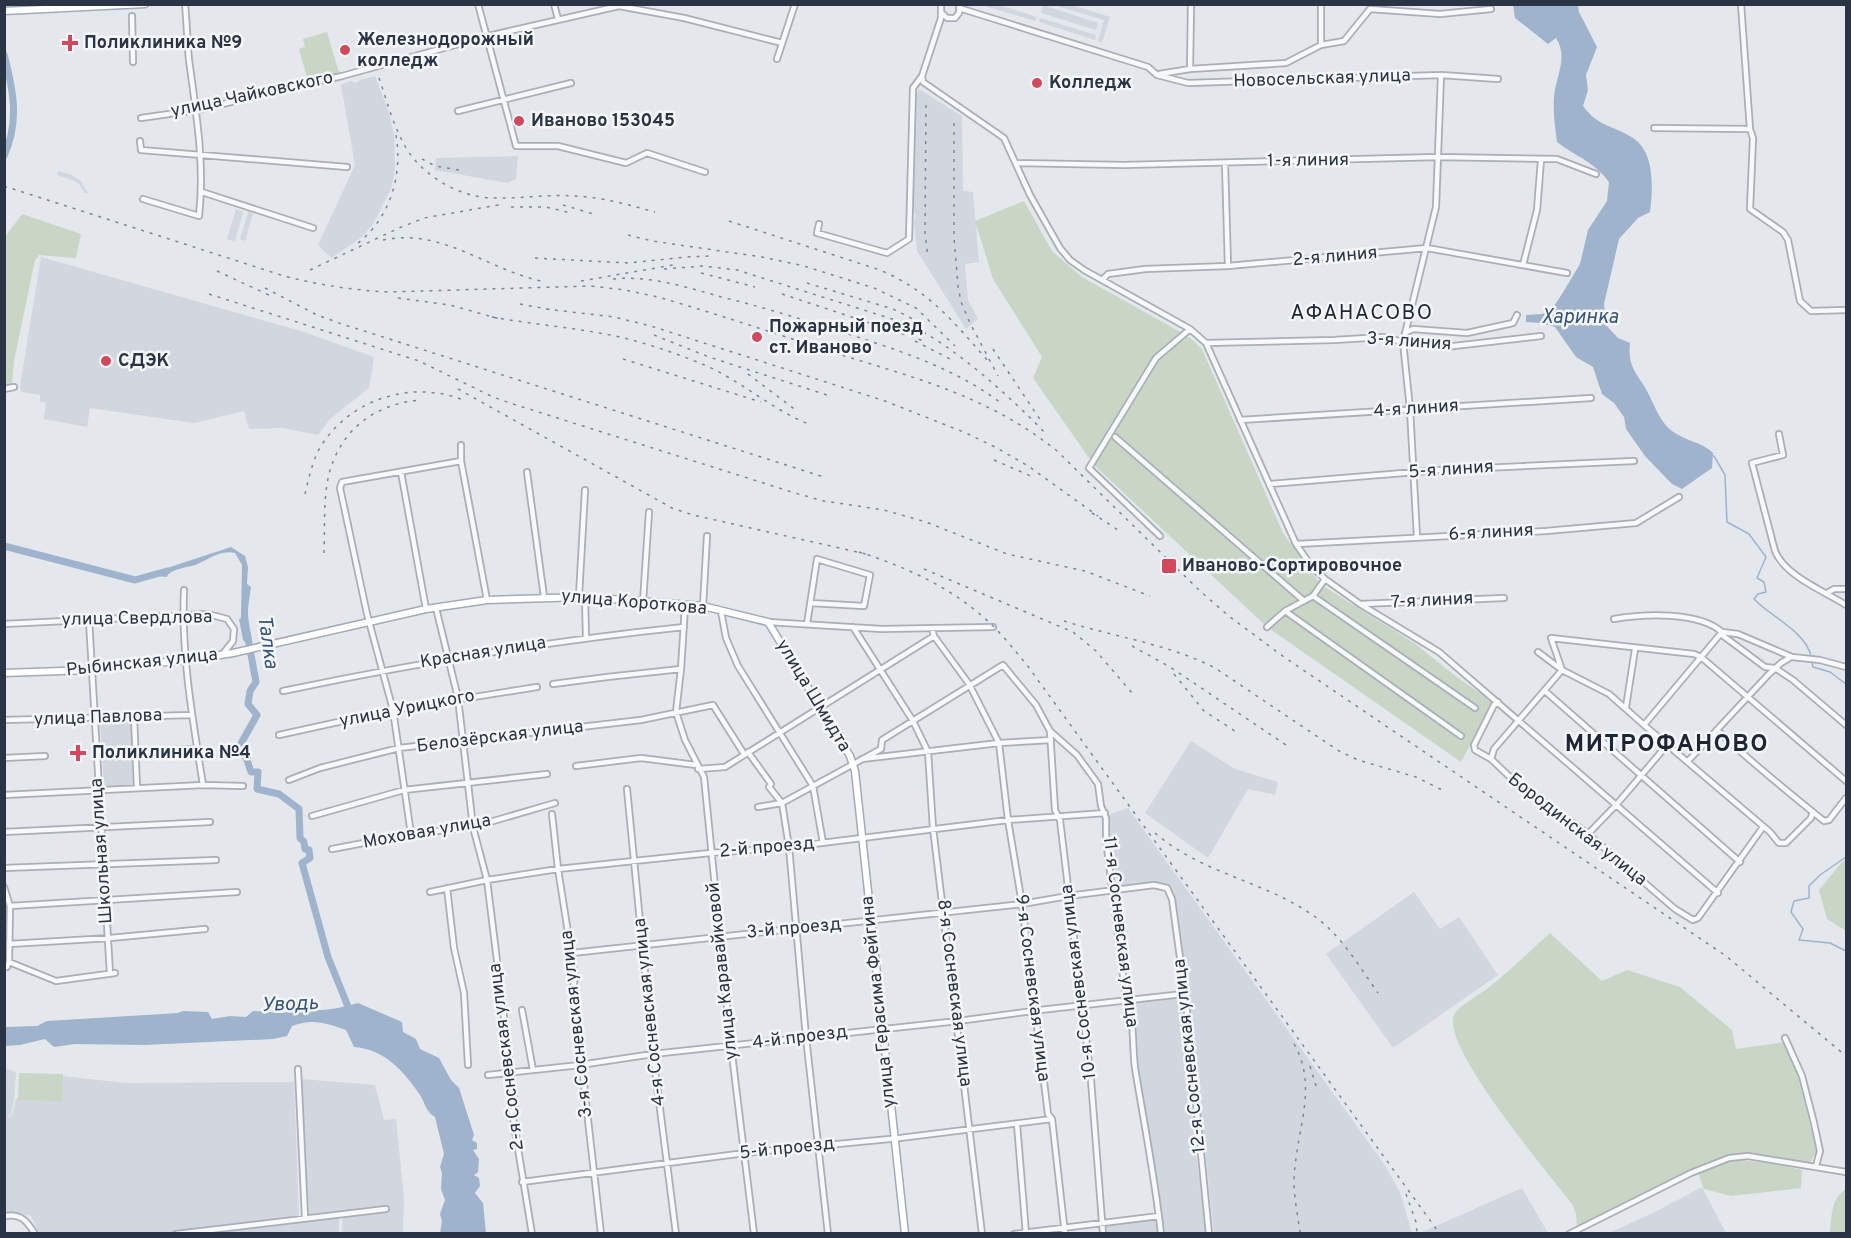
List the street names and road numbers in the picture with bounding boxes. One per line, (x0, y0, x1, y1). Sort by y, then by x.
street label: Новосельская улица (1233, 64, 1411, 94)
street label: улица Чайковского (169, 67, 335, 123)
street label: 1-я линия (1267, 149, 1349, 173)
street label: 2-я линия (1291, 242, 1379, 272)
street label: 3-я линия (1366, 328, 1452, 356)
street label: 4-я линия (1373, 395, 1459, 423)
street label: 5-я линия (1408, 456, 1494, 484)
street label: 6-я линия (1448, 519, 1534, 547)
street label: улица Короткова (560, 585, 708, 621)
street label: 7-я линия (1390, 587, 1474, 615)
street label: улица Свердлова (61, 606, 213, 632)
street label: Красная улица (418, 632, 548, 674)
street label: улица Шмидта (770, 635, 856, 757)
street label: Рыбинская улица (65, 644, 219, 682)
street label: улица Урицкого (337, 685, 477, 733)
street label: улица Павлова (33, 704, 163, 732)
street label: Белозёрская улица (415, 715, 585, 759)
street label: Бородинская улица (1503, 768, 1651, 892)
street label: Школьная улица (85, 777, 119, 925)
street label: Моховая улица (361, 809, 493, 855)
street label: 2-й проезд (718, 832, 816, 864)
street label: 11-я Сосневская улица (1097, 835, 1143, 1029)
street label: улица Каравайковой (702, 881, 744, 1061)
street label: 10-я Сосневская улица (1056, 883, 1102, 1081)
street label: 9-я Сосневская улица (1009, 893, 1055, 1083)
street label: улица Герасима Фейгина (856, 895, 902, 1109)
street label: 8-я Сосневская улица (931, 898, 977, 1088)
street label: 3-й проезд (746, 913, 842, 945)
street label: 4-я Сосневская улица (629, 917, 671, 1107)
street label: 3-я Сосневская улица (556, 929, 598, 1119)
street label: 12-я Сосневская улица (1168, 958, 1212, 1154)
street label: 2-я Сосневская улица (484, 962, 530, 1152)
street label: 4-й проезд (751, 1021, 849, 1055)
street label: 5-й проезд (738, 1133, 836, 1165)

